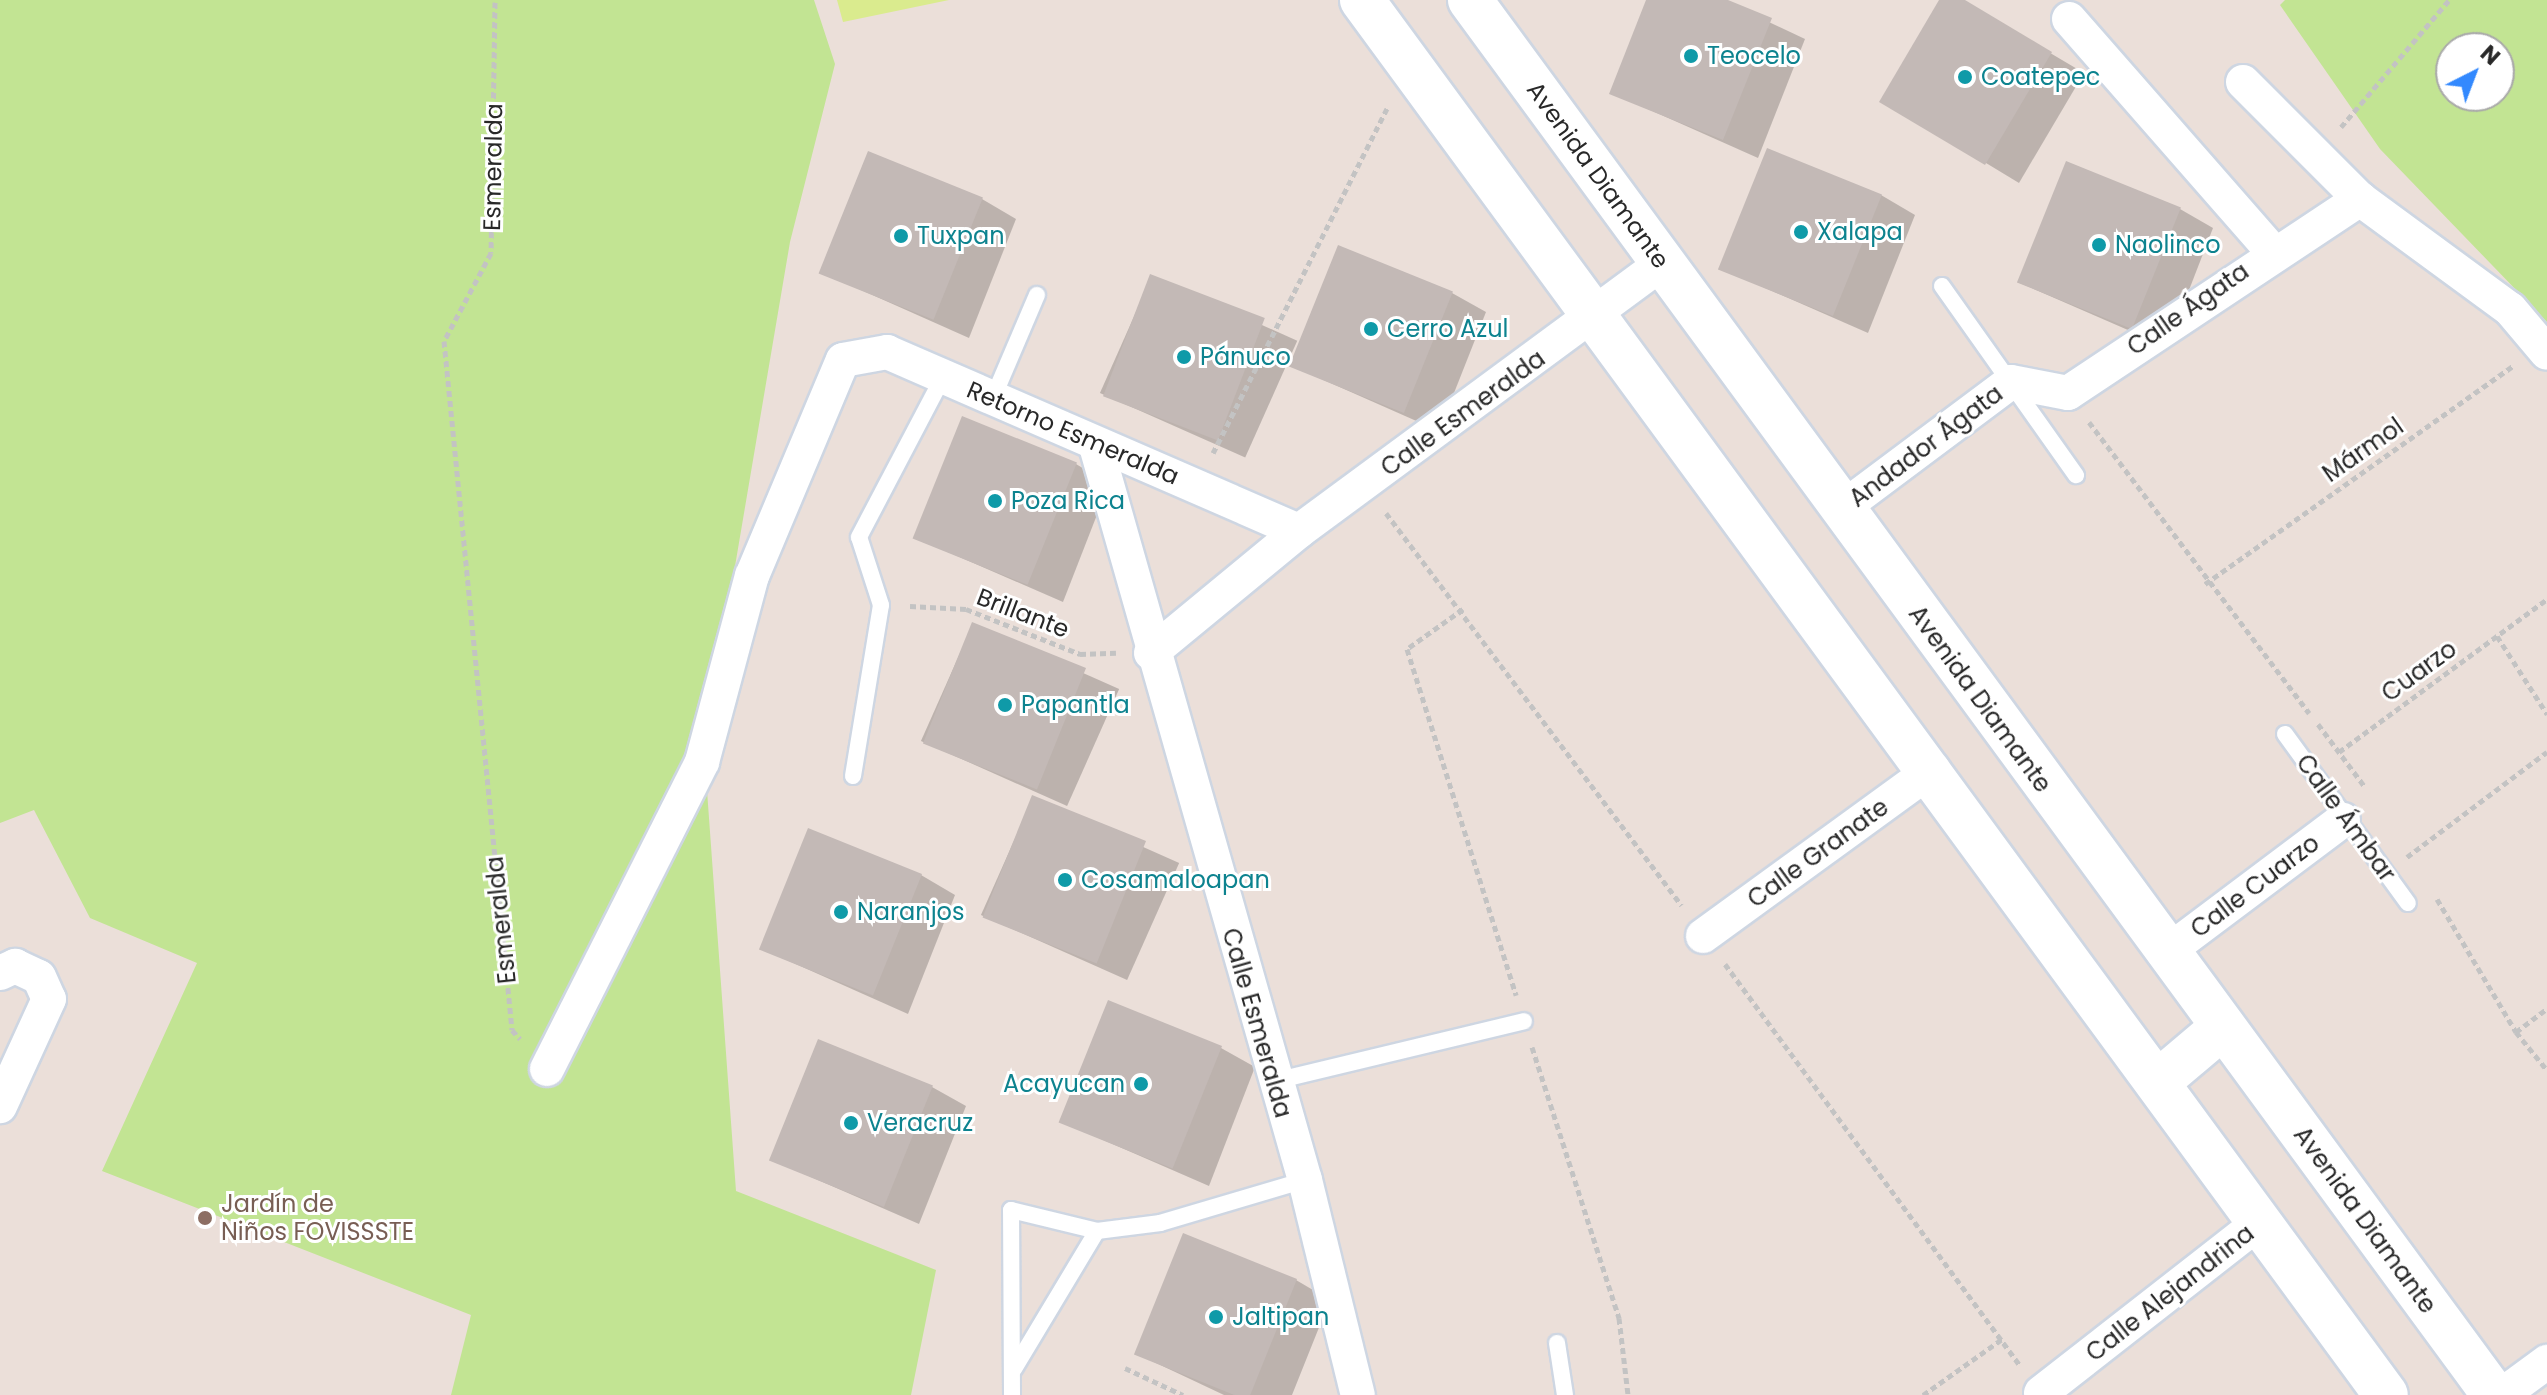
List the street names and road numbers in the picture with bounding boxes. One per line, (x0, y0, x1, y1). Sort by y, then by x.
street label: Avenida Diamante (1521, 76, 1675, 274)
street label: Esmeralda (477, 103, 509, 231)
street label: Calle Ágata (2122, 257, 2254, 361)
street label: Calle Esmeralda (1375, 344, 1551, 482)
street label: Retorno Esmeralda (963, 375, 1183, 491)
street label: Andador Ágata (1844, 379, 2008, 513)
street label: Mármol (2317, 412, 2409, 488)
street label: Brillante (973, 582, 1073, 644)
street label: Avenida Diamante (1903, 600, 2057, 798)
street label: Cuarzo (2376, 634, 2462, 708)
street label: Calle Ámbar (2290, 749, 2402, 887)
street label: Calle Granate (1742, 792, 1894, 914)
street label: Calle Cuarzo (2185, 828, 2325, 944)
street label: Esmeralda (480, 855, 522, 985)
street label: Calle Esmeralda (1216, 925, 1298, 1121)
street label: Avenida Diamante (2288, 1121, 2442, 1319)
street label: Calle Alejandrina (2080, 1219, 2260, 1367)

